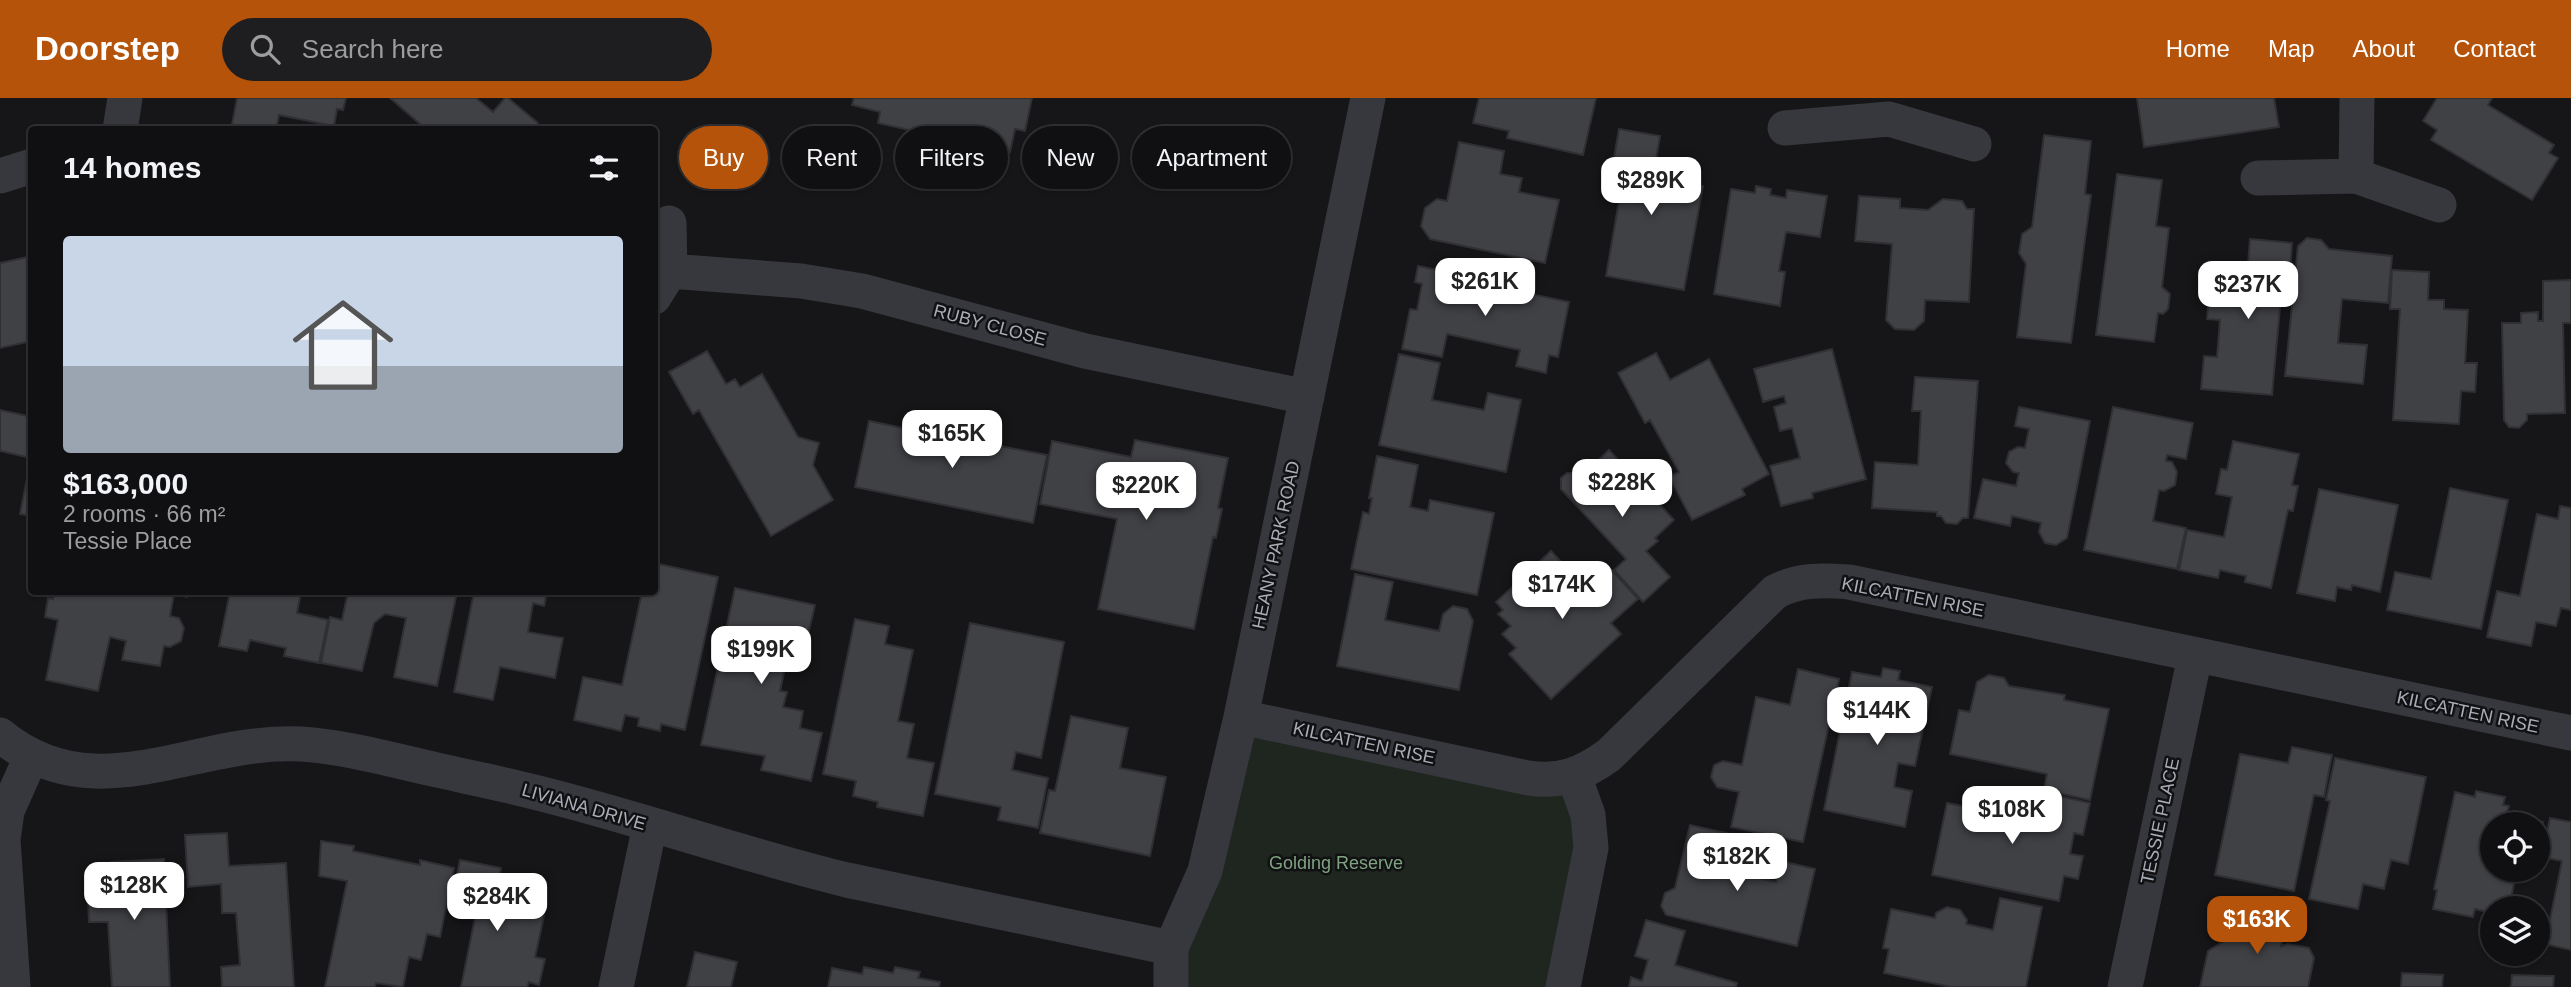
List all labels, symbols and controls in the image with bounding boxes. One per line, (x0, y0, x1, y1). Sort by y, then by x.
search box (222, 18, 712, 81)
text: Doorstep (35, 30, 180, 67)
icon: search (246, 30, 284, 68)
text: Search here (302, 34, 444, 64)
text: Home (2166, 35, 2230, 62)
text: Map (2268, 35, 2315, 62)
text: About (2353, 35, 2415, 62)
text: Contact (2453, 35, 2536, 62)
chip: Buy (679, 126, 768, 189)
chip: Rent (782, 126, 881, 189)
chip: Filters (895, 126, 1008, 189)
chip: New (1022, 126, 1118, 189)
chip: Apartment (1132, 126, 1291, 189)
icon: filters (585, 149, 623, 187)
text: 14 homes (63, 151, 201, 184)
pin: $289K (1602, 158, 1700, 217)
text: $289K (1617, 167, 1685, 193)
pin: $261K (1436, 258, 1534, 318)
pin: $237K (2199, 262, 2297, 321)
text: $261K (1451, 268, 1519, 294)
text: $237K (2214, 271, 2282, 297)
icon: home (280, 282, 406, 408)
street label: RUBY CLOSE (932, 300, 1048, 350)
pin: $165K (903, 410, 1001, 470)
text: $165K (918, 420, 986, 446)
street label: HEANY PARK ROAD (1248, 459, 1304, 631)
pin: $228K (1573, 460, 1671, 519)
pin: $220K (1097, 462, 1195, 522)
text: $163,000 (63, 467, 188, 500)
text: $228K (1588, 469, 1656, 495)
text: $220K (1112, 472, 1180, 498)
text: 2 rooms · 66 m² (63, 501, 225, 527)
text: Tessie Place (63, 528, 192, 554)
pin: $174K (1513, 561, 1611, 621)
text: $174K (1528, 571, 1596, 597)
street label: KILCATTEN RISE (1840, 573, 1986, 621)
pin: $199K (712, 626, 810, 686)
text: $199K (727, 636, 795, 662)
street label: KILCATTEN RISE (2395, 687, 2541, 737)
pin: $144K (1828, 688, 1926, 747)
text: $144K (1843, 697, 1911, 723)
street label: KILCATTEN RISE (1291, 718, 1437, 768)
street label: TESSIE PLACE (2137, 756, 2183, 886)
street label: LIVIANA DRIVE (520, 780, 648, 834)
pin: $108K (1963, 786, 2061, 846)
text: $108K (1978, 796, 2046, 822)
map controls (2480, 812, 2550, 966)
button: locate (2480, 812, 2550, 882)
pin: $182K (1688, 834, 1786, 893)
text: $182K (1703, 843, 1771, 869)
park label: Golding Reserve (1269, 853, 1403, 873)
pin: $128K (85, 862, 183, 922)
text: $128K (100, 872, 168, 898)
pin: $284K (448, 874, 546, 933)
text: $284K (463, 883, 531, 909)
pin: $163K (2208, 896, 2306, 956)
button: layers (2480, 896, 2550, 966)
text: $163K (2223, 906, 2291, 932)

